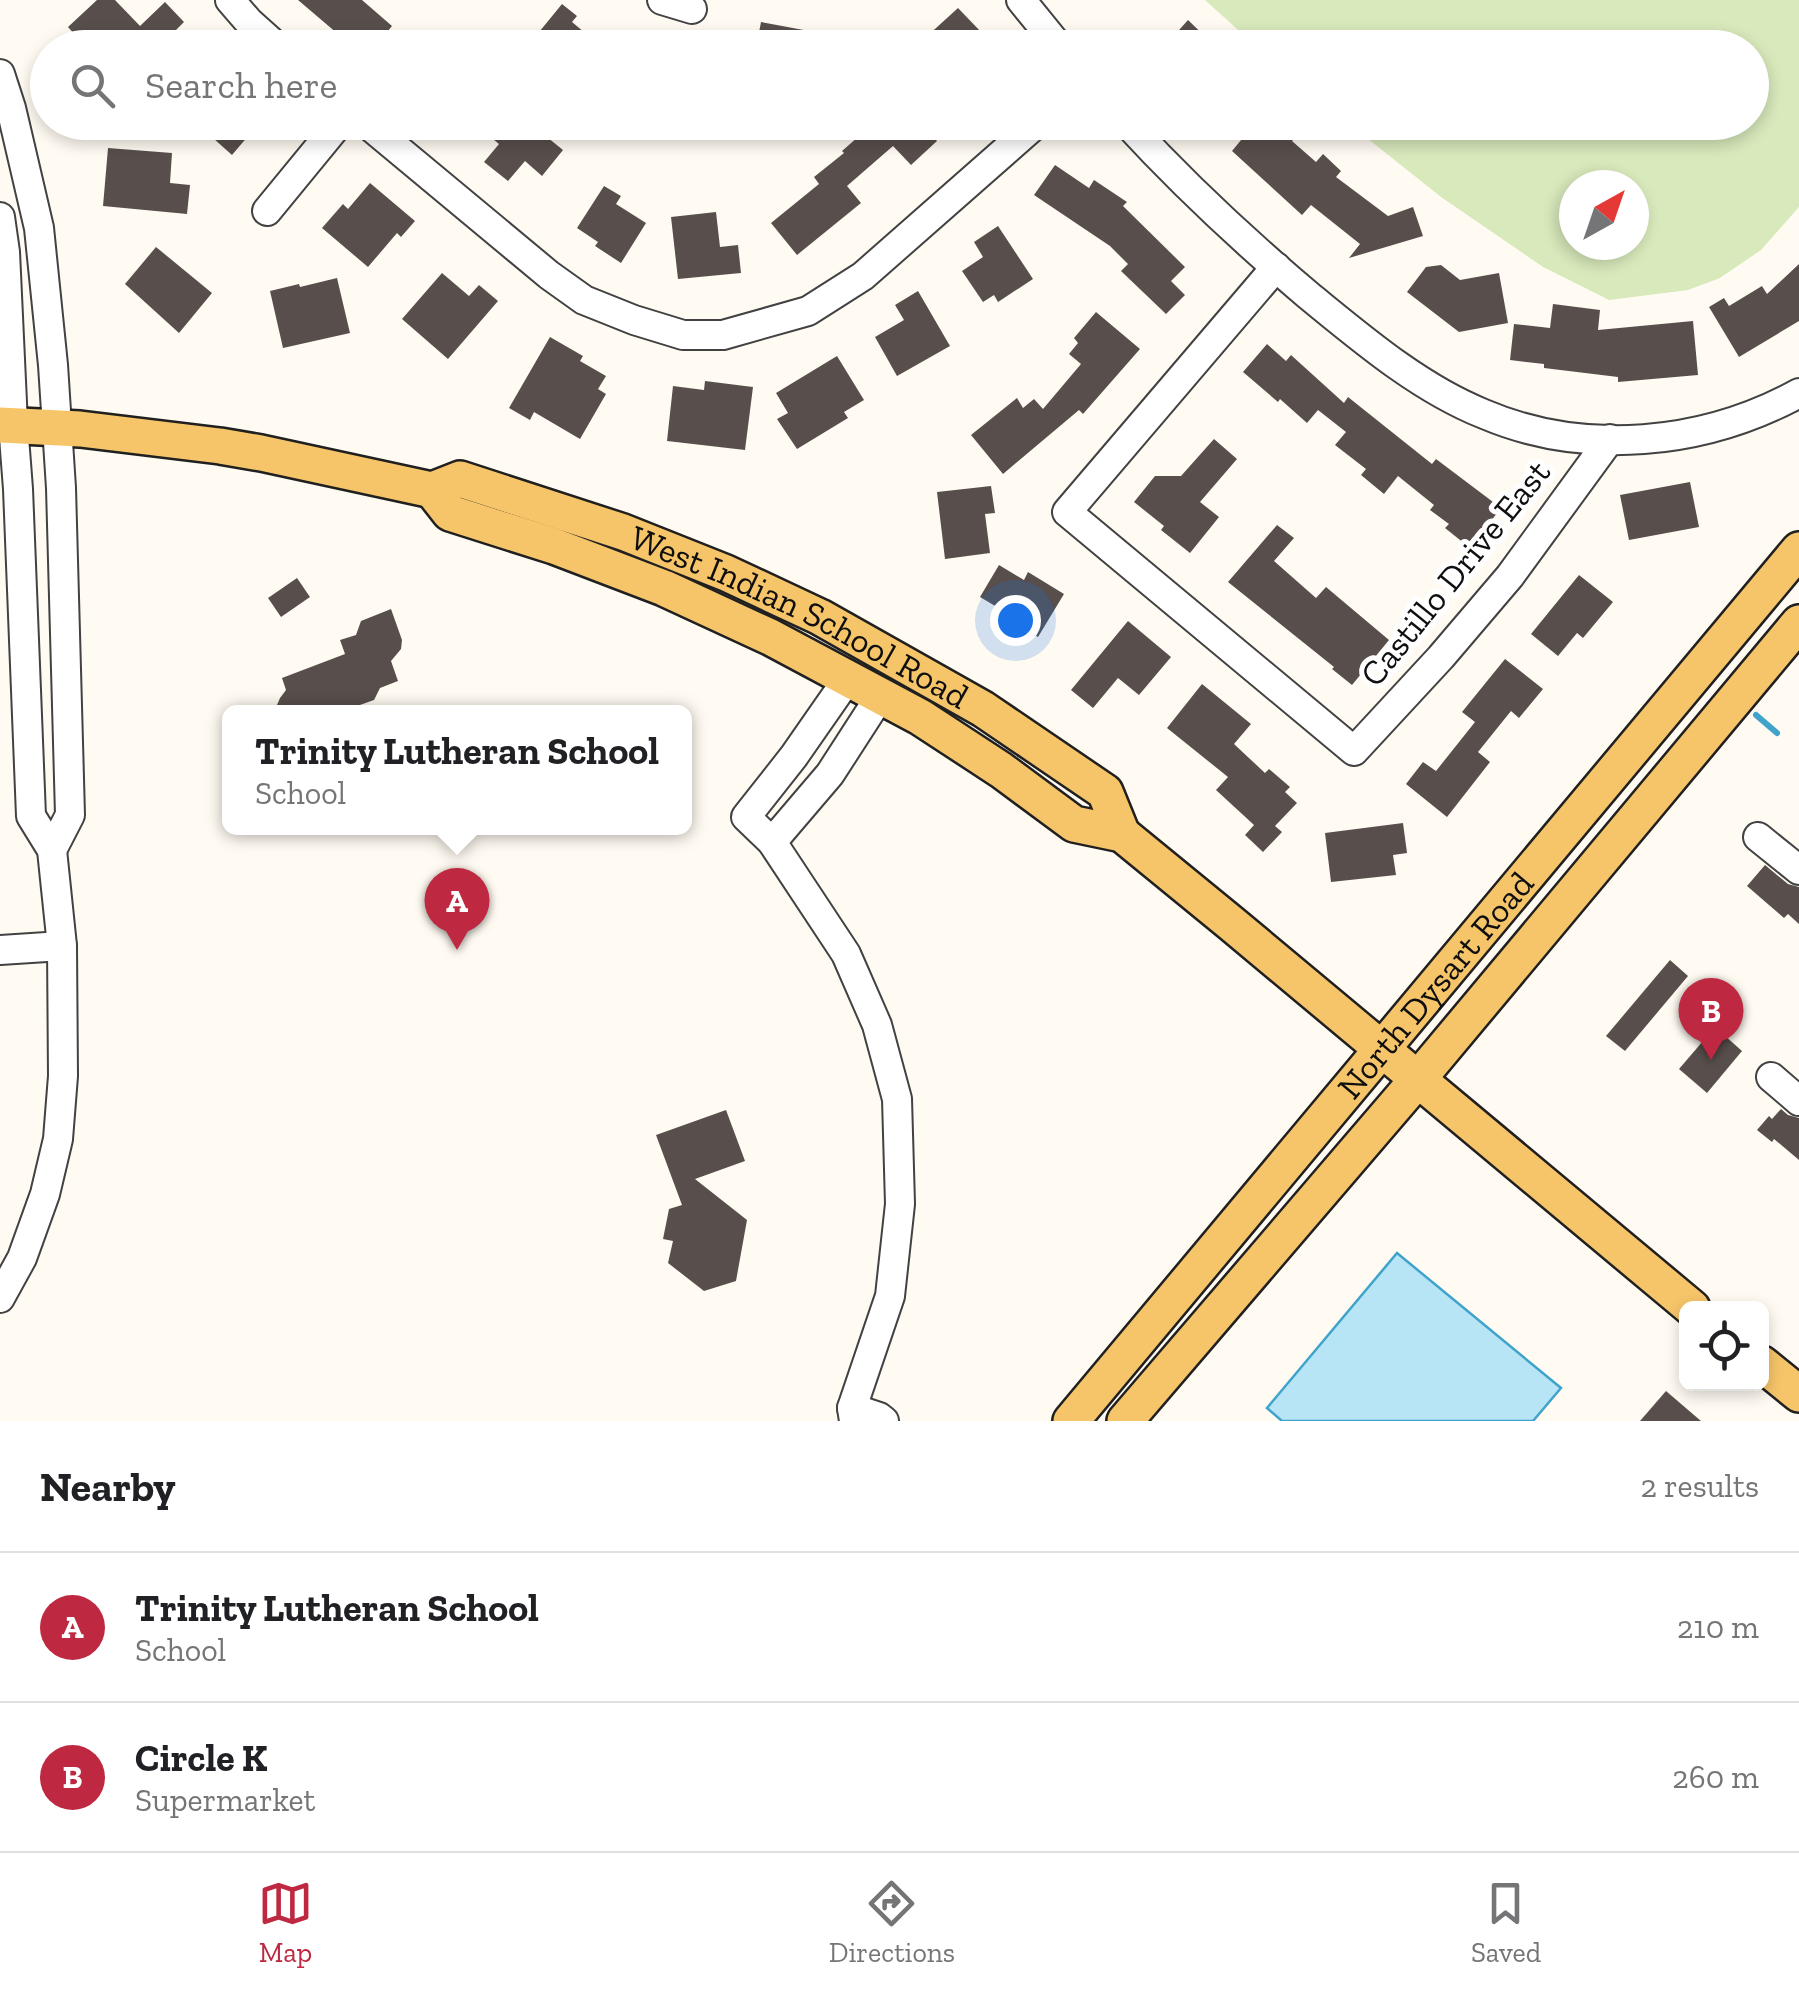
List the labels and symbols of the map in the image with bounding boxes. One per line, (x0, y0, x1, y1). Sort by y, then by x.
north arrow (1559, 170, 1649, 260)
street label: Castillo Drive East (1351, 452, 1559, 694)
street label: West Indian School Road (624, 516, 976, 717)
your location (990, 595, 1041, 646)
street label: North Dysart Road (1328, 863, 1542, 1107)
pin: A (424, 868, 490, 950)
pin: B (1678, 978, 1744, 1060)

